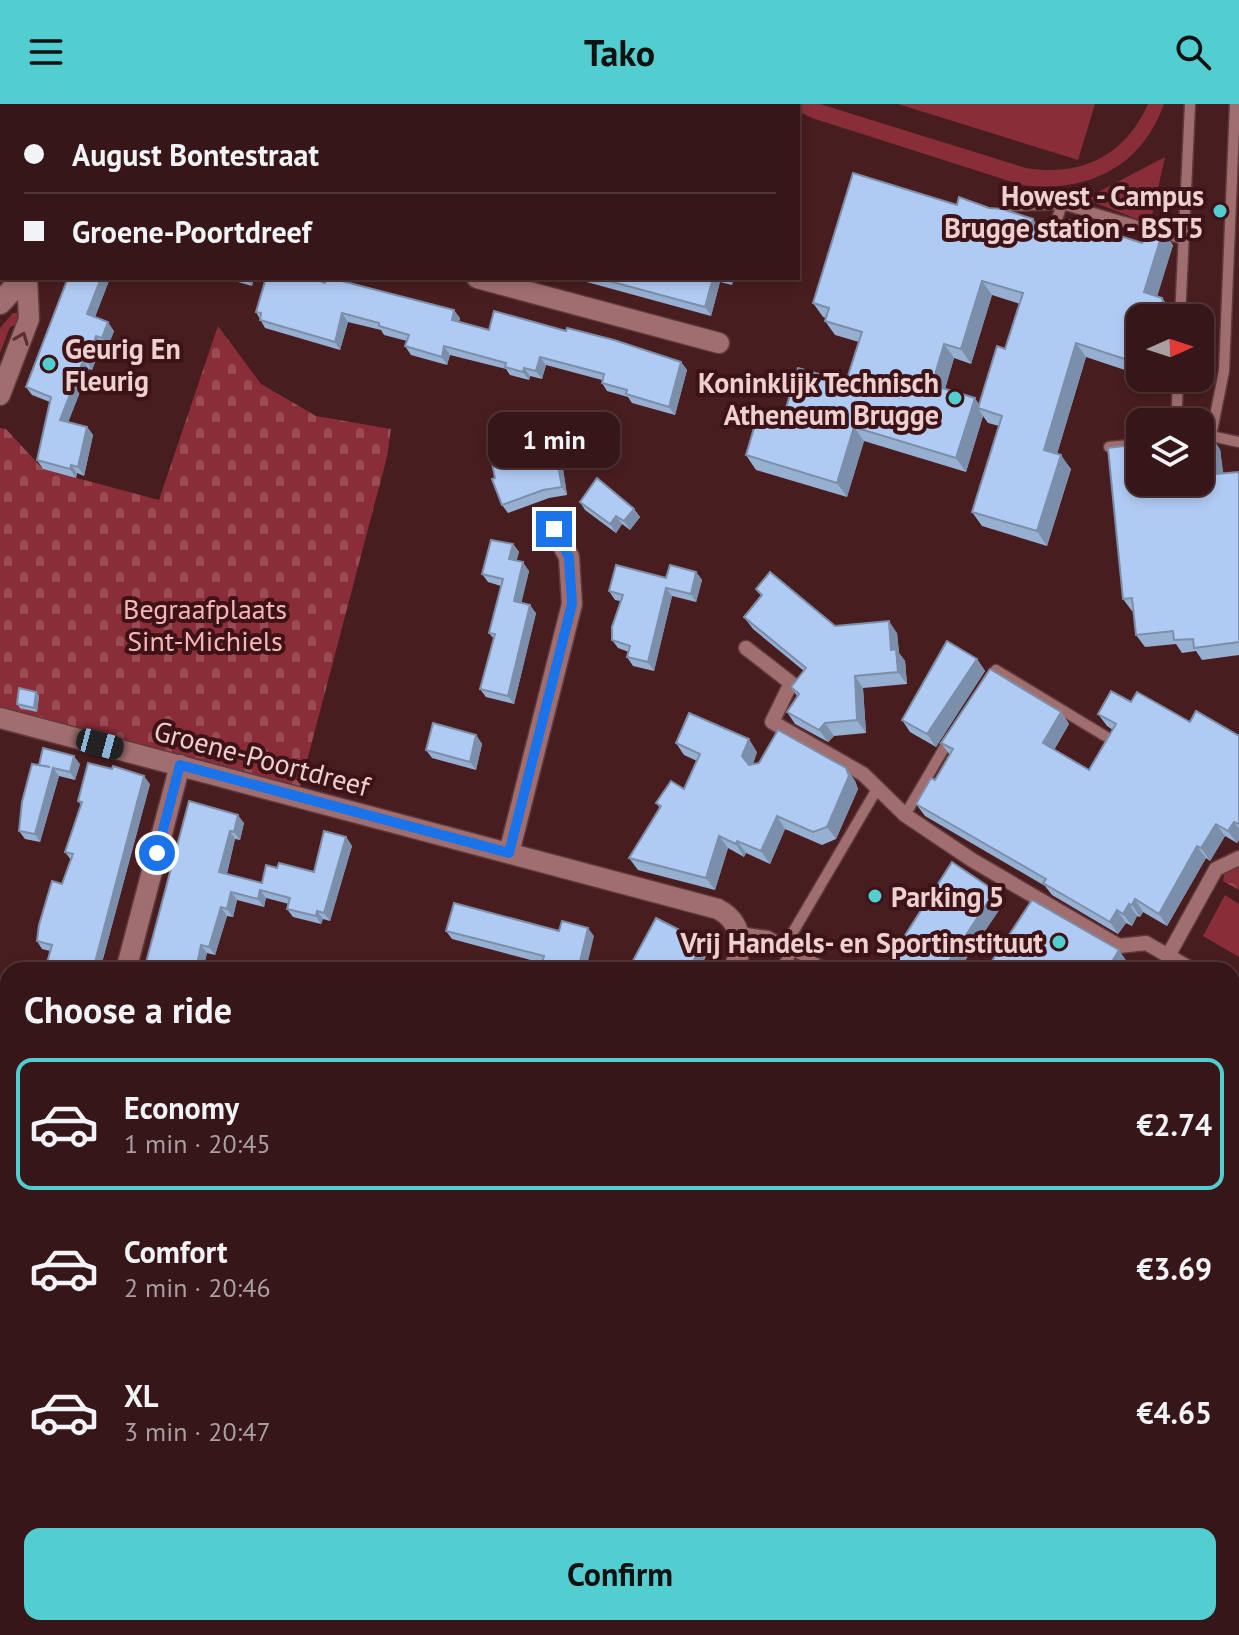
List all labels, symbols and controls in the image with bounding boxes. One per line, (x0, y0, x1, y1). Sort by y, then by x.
text: Tako (584, 29, 655, 76)
icon: menu (24, 30, 68, 74)
icon: search (1171, 30, 1215, 74)
text: August Bontestraat (72, 135, 319, 174)
place label: Howest - Campus Brugge station - BST5 (944, 177, 1204, 246)
marker: Howest - Campus Brugge station - BST5 (1211, 202, 1229, 220)
text: Groene-Poortdreef (72, 212, 311, 251)
north arrow (1126, 304, 1214, 392)
map controls (1126, 304, 1214, 496)
place label: Geurig En Fleurig (65, 330, 181, 399)
one-way arrow (12, 332, 29, 346)
marker: Geurig En Fleurig (40, 355, 58, 373)
place label: Koninklijk Technisch Atheneum Brugge (698, 364, 939, 433)
marker: Koninklijk Technisch Atheneum Brugge (946, 389, 964, 407)
button: layers (1126, 408, 1214, 496)
callout: 1 min (488, 413, 620, 469)
text: 1 min (522, 423, 586, 456)
route end (536, 511, 572, 547)
park label: Begraafplaats Sint-Michiels (123, 590, 287, 659)
street label: Groene-Poortdreef (150, 711, 375, 805)
car (74, 726, 126, 762)
route start (139, 835, 175, 871)
place label: Parking 5 (891, 878, 1004, 915)
marker: Parking 5 (866, 887, 884, 905)
place label: Vrij Handels- en Sportinstituut (680, 924, 1043, 961)
marker: Vrij Handels- en Sportinstituut (1050, 933, 1068, 951)
text: Choose a ride (24, 986, 232, 1033)
icon: car (28, 1088, 100, 1160)
text: Economy (124, 1088, 239, 1127)
text: €2.74 (1137, 1105, 1212, 1144)
text: 1 min · 20:45 (124, 1127, 271, 1160)
icon: car (28, 1232, 100, 1304)
text: Comfort (124, 1232, 227, 1271)
text: €3.69 (1137, 1249, 1212, 1288)
text: 2 min · 20:46 (124, 1271, 271, 1304)
icon: car (28, 1376, 100, 1448)
text: XL (124, 1376, 158, 1415)
text: €4.65 (1137, 1393, 1212, 1432)
text: 3 min · 20:47 (124, 1415, 271, 1448)
button: Confirm (24, 1528, 1216, 1620)

